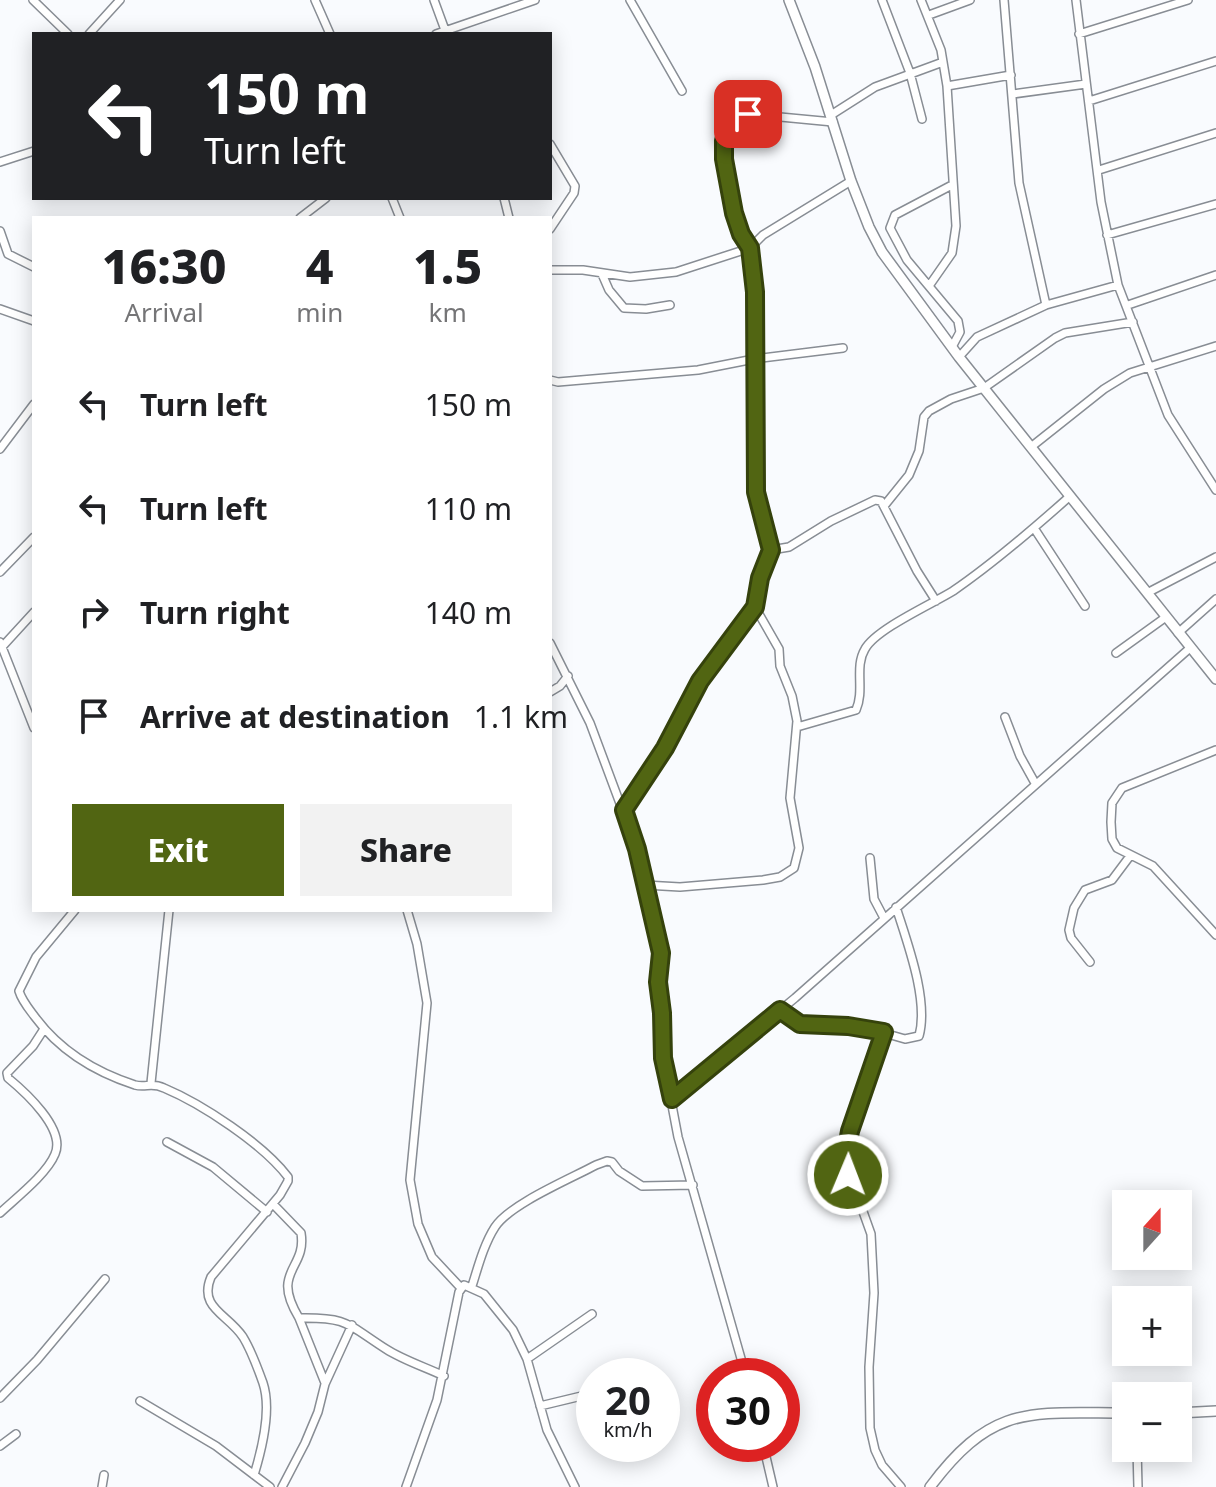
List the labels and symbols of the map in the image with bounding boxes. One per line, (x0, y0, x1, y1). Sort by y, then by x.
pin (714, 80, 782, 148)
position arrow (806, 1133, 890, 1217)
north arrow (1112, 1190, 1192, 1270)
speed limit sign: 30 (696, 1358, 800, 1462)

